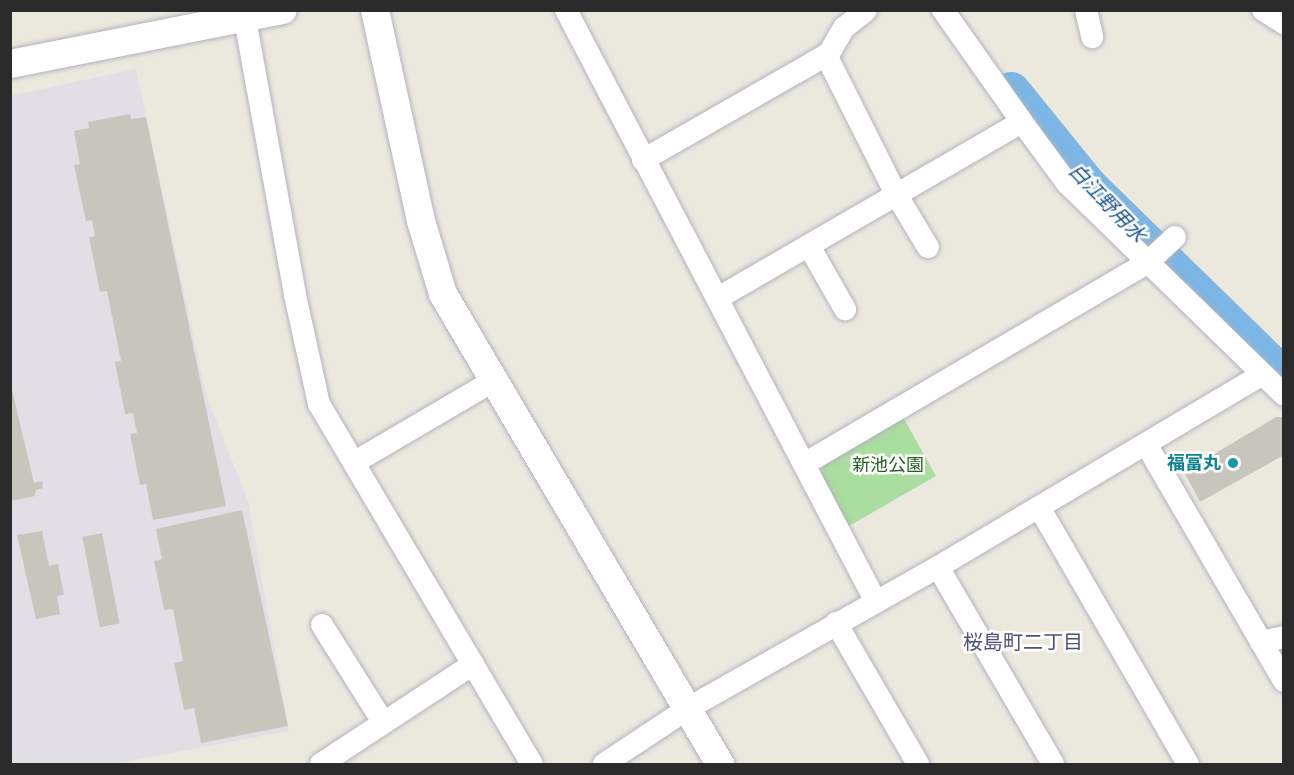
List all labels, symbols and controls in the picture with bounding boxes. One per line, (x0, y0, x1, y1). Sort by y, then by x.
water label: 白江野用水 (1064, 159, 1150, 247)
place label: 福富丸 (1167, 452, 1221, 474)
park label: 新池公園 (852, 454, 924, 476)
marker: 福富丸 (1226, 456, 1240, 470)
district label: 桜島町二丁目 (963, 630, 1083, 654)

